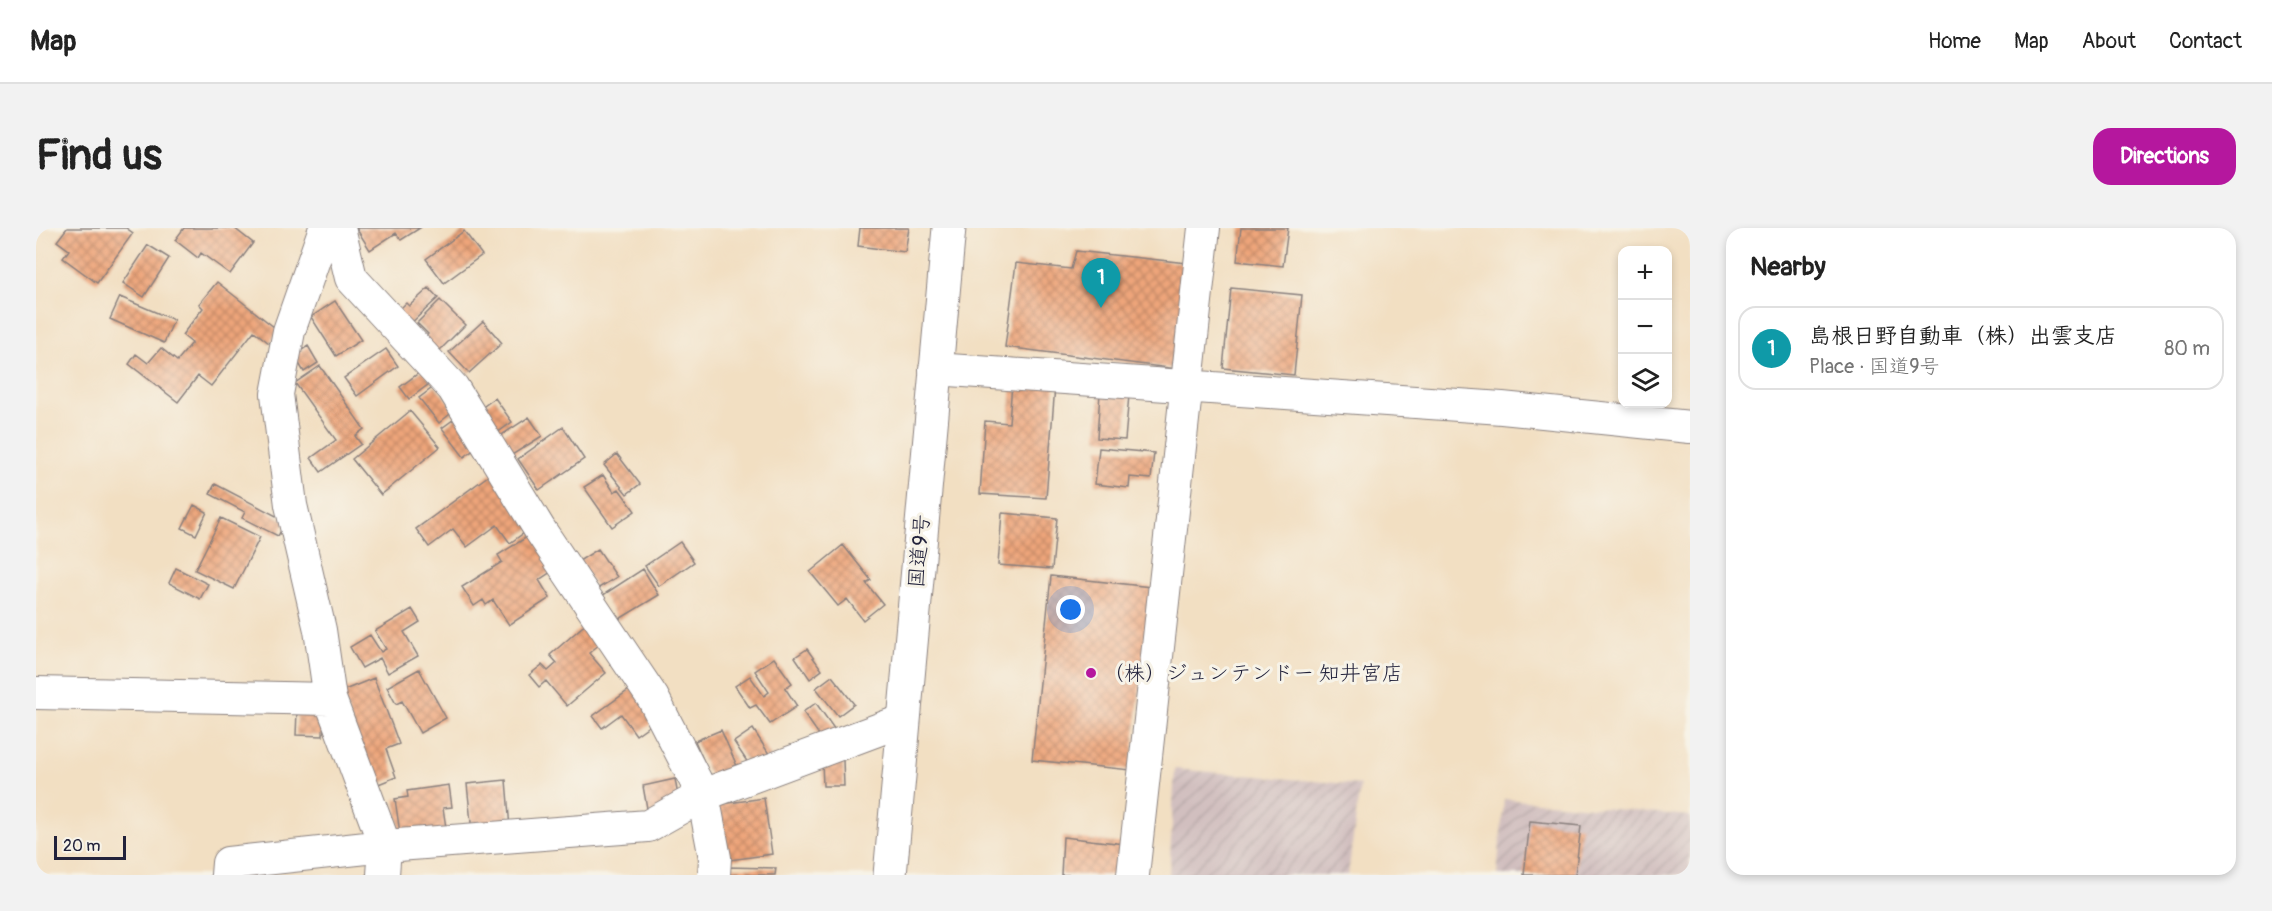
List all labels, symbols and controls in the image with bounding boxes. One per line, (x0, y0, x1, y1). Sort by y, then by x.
text: Map (30, 24, 76, 59)
text: Home (1928, 28, 1981, 55)
text: Map (2014, 28, 2049, 55)
text: About (2082, 28, 2136, 55)
text: Contact (2169, 28, 2242, 55)
button: Directions (2093, 128, 2236, 185)
text: Find us (36, 130, 162, 182)
map controls (1618, 246, 1672, 408)
button: + (1618, 246, 1672, 300)
text: Nearby (1750, 251, 1826, 283)
pin: 1 (1082, 259, 1120, 308)
button: − (1618, 300, 1672, 354)
text: 島根日野自動車（株）出雲支店 (1809, 322, 2117, 350)
text: 1 (1768, 336, 1775, 361)
text: 80 m (2164, 336, 2210, 361)
button: layers (1618, 354, 1672, 408)
text: Place · 国道9号 (1809, 354, 1940, 379)
street label: 国道9号 (903, 513, 936, 589)
your location (1056, 595, 1085, 624)
place label: （株）ジュンテンドー 知井宮店 (1103, 660, 1403, 687)
marker: （株）ジュンテンドー 知井宮店 (1084, 666, 1098, 680)
scale bar (54, 833, 126, 860)
text: 20 m (63, 836, 101, 856)

